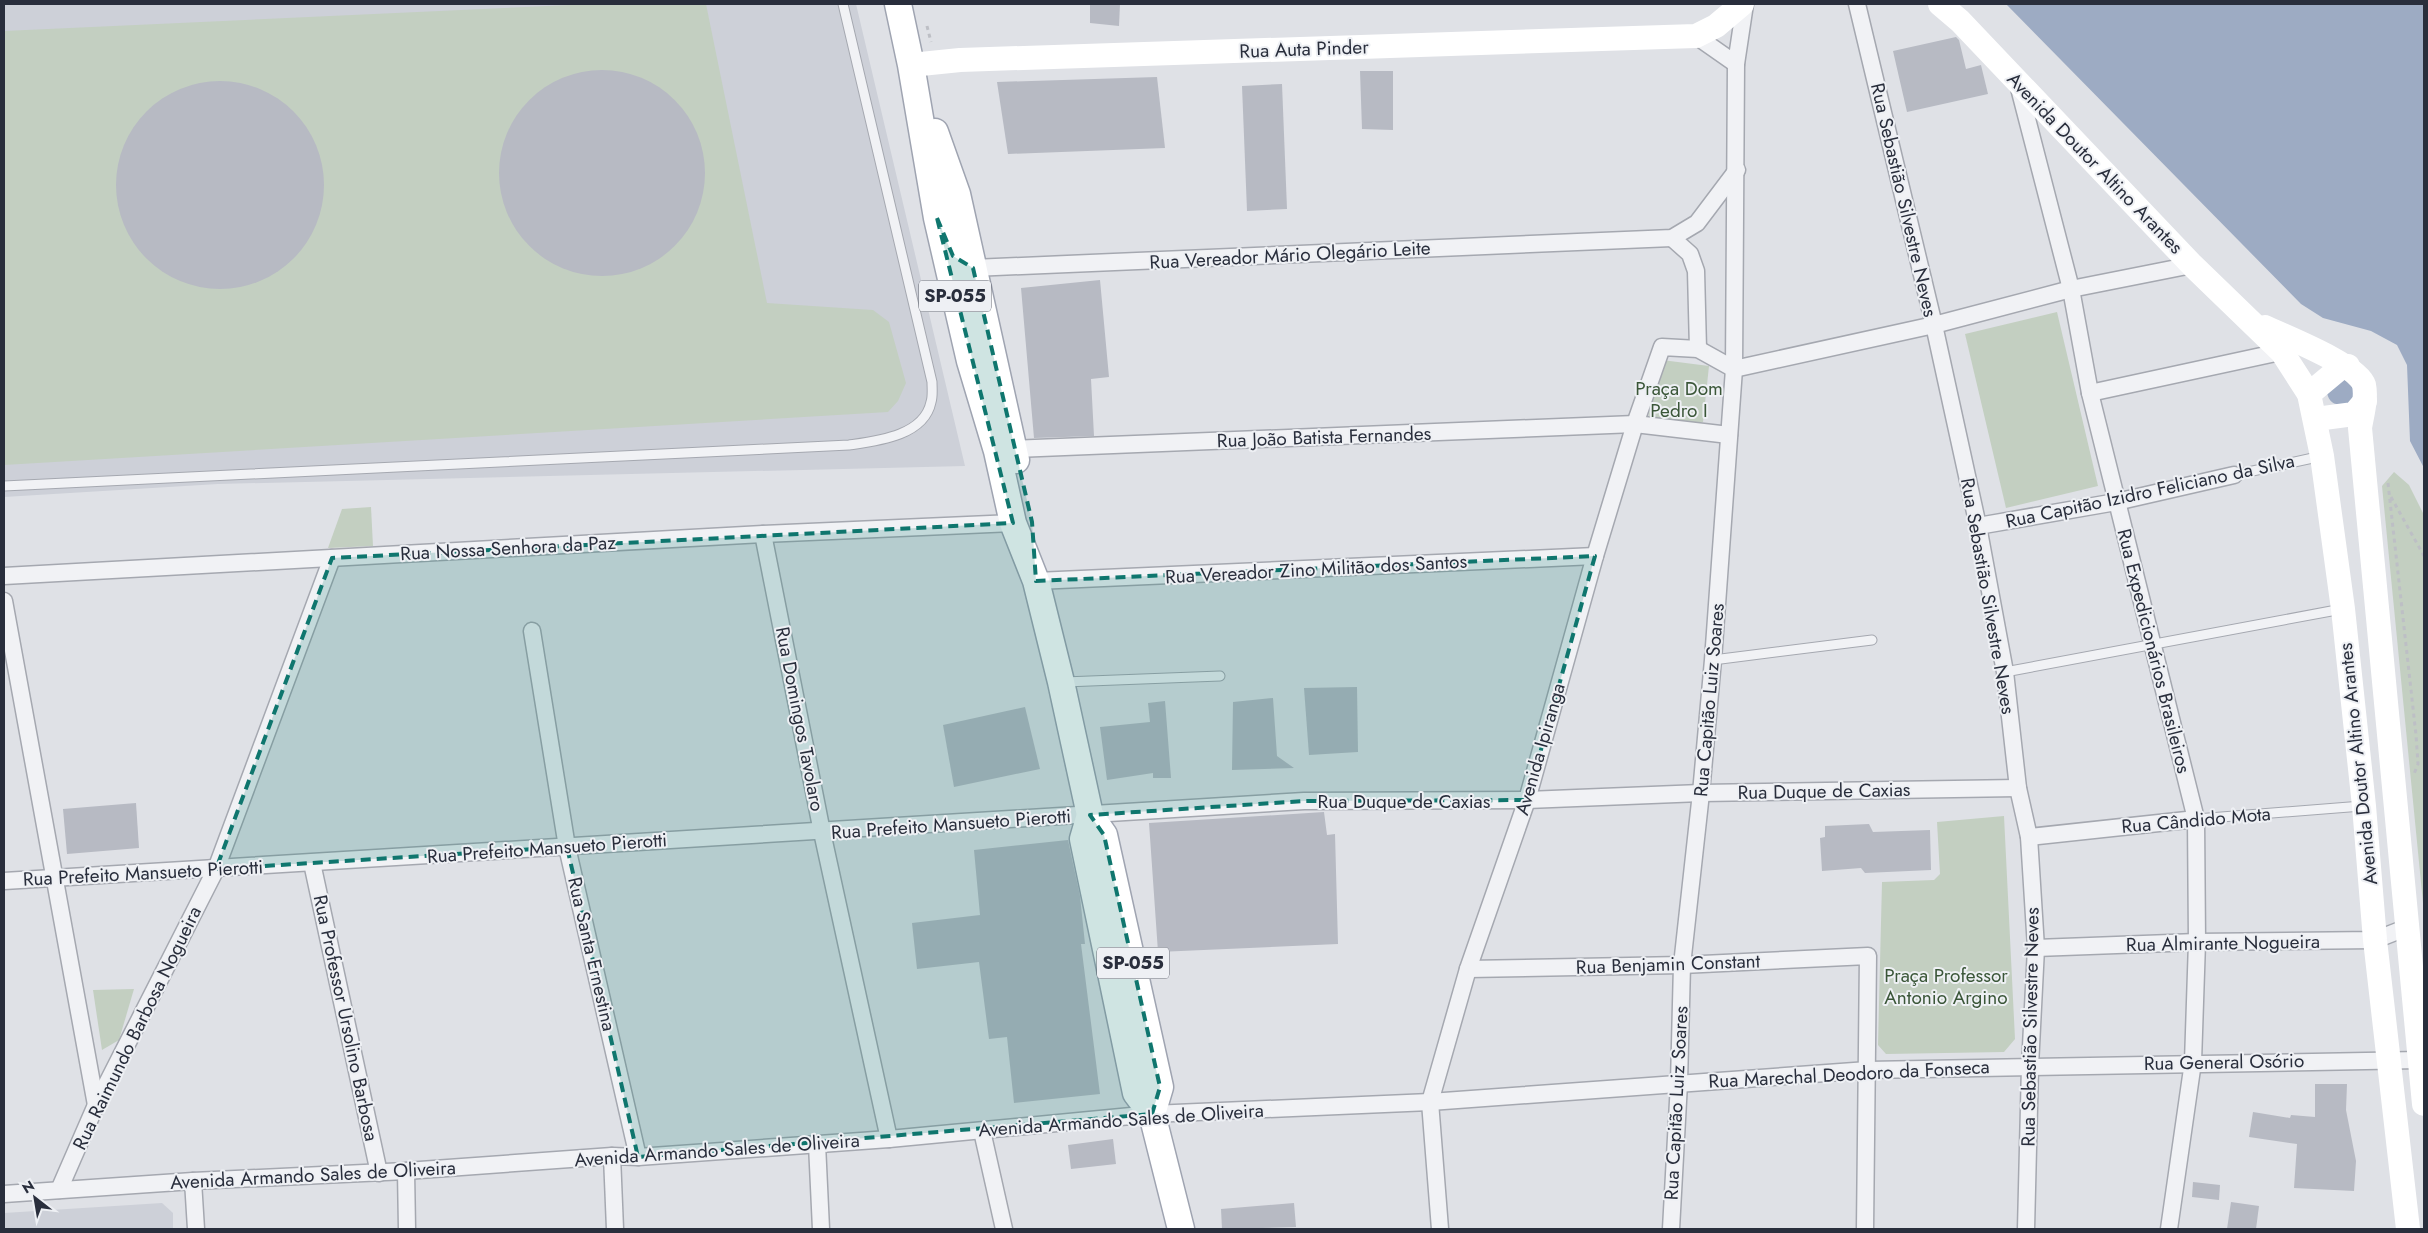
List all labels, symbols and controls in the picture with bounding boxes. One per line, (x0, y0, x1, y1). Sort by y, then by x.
street label: Rua Auta Pinder (1239, 33, 1370, 65)
street label: Avenida Doutor Altino Arantes (2001, 66, 2189, 260)
street label: Rua Sebastião Silvestre Neves (1864, 80, 1944, 320)
street label: Rua Vereador Mário Olegário Leite (1149, 234, 1431, 276)
road number: SP-055 (919, 280, 991, 312)
park label: Praça Dom Pedro I (1635, 375, 1723, 424)
street label: Rua João Batista Fernandes (1216, 420, 1432, 454)
street label: Rua Capitão Izidro Feliciano da Silva (2003, 447, 2297, 535)
street label: Rua Sebastião Silvestre Neves (1954, 476, 2022, 717)
street label: Rua Expedicionários Brasileiros (2111, 526, 2198, 776)
street label: Rua Nossa Senhora da Paz (399, 529, 617, 567)
street label: Rua Vereador Zino Militão dos Santos (1164, 548, 1468, 590)
street label: Rua Capitão Luiz Soares (1687, 602, 1731, 798)
street label: Rua Domingos Tavolaro (769, 624, 831, 814)
street label: Avenida Doutor Altino Arantes (2332, 641, 2384, 886)
street label: Avenida Ipiranga (1508, 680, 1572, 818)
street label: Rua Duque de Caxias (1737, 776, 1911, 806)
street label: Rua Duque de Caxias (1318, 788, 1491, 815)
street label: Rua Cândido Mota (2120, 800, 2272, 840)
street label: Rua Prefeito Mansueto Pierotti (830, 802, 1072, 846)
street label: Rua Prefeito Mansueto Pierotti (426, 826, 668, 870)
street label: Rua Prefeito Mansueto Pierotti (22, 853, 264, 893)
street label: Rua Santa Ernestina (561, 874, 623, 1034)
street label: Rua Professor Ursolino Barbosa (307, 892, 385, 1144)
street label: Rua Raimundo Barbosa Nogueira (66, 902, 208, 1154)
street label: Rua Sebastião Silvestre Neves (2014, 907, 2046, 1147)
street label: Rua Almirante Nogueira (2126, 928, 2320, 958)
street label: Rua Benjamin Constant (1575, 947, 1761, 981)
road number: SP-055 (1097, 948, 1169, 978)
park label: Praça Professor Antonio Argino (1884, 962, 2008, 1011)
street label: Rua Capitão Luiz Soares (1657, 1005, 1695, 1201)
street label: Rua General Osório (2144, 1047, 2304, 1077)
street label: Rua Marechal Deodoro da Fonseca (1708, 1053, 1990, 1095)
street label: Avenida Armando Sales de Oliveira (977, 1097, 1265, 1143)
street label: Avenida Armando Sales de Oliveira (573, 1127, 861, 1173)
street label: Avenida Armando Sales de Oliveira (169, 1154, 457, 1196)
north arrow (10, 1173, 60, 1223)
text: N (18, 1175, 38, 1198)

